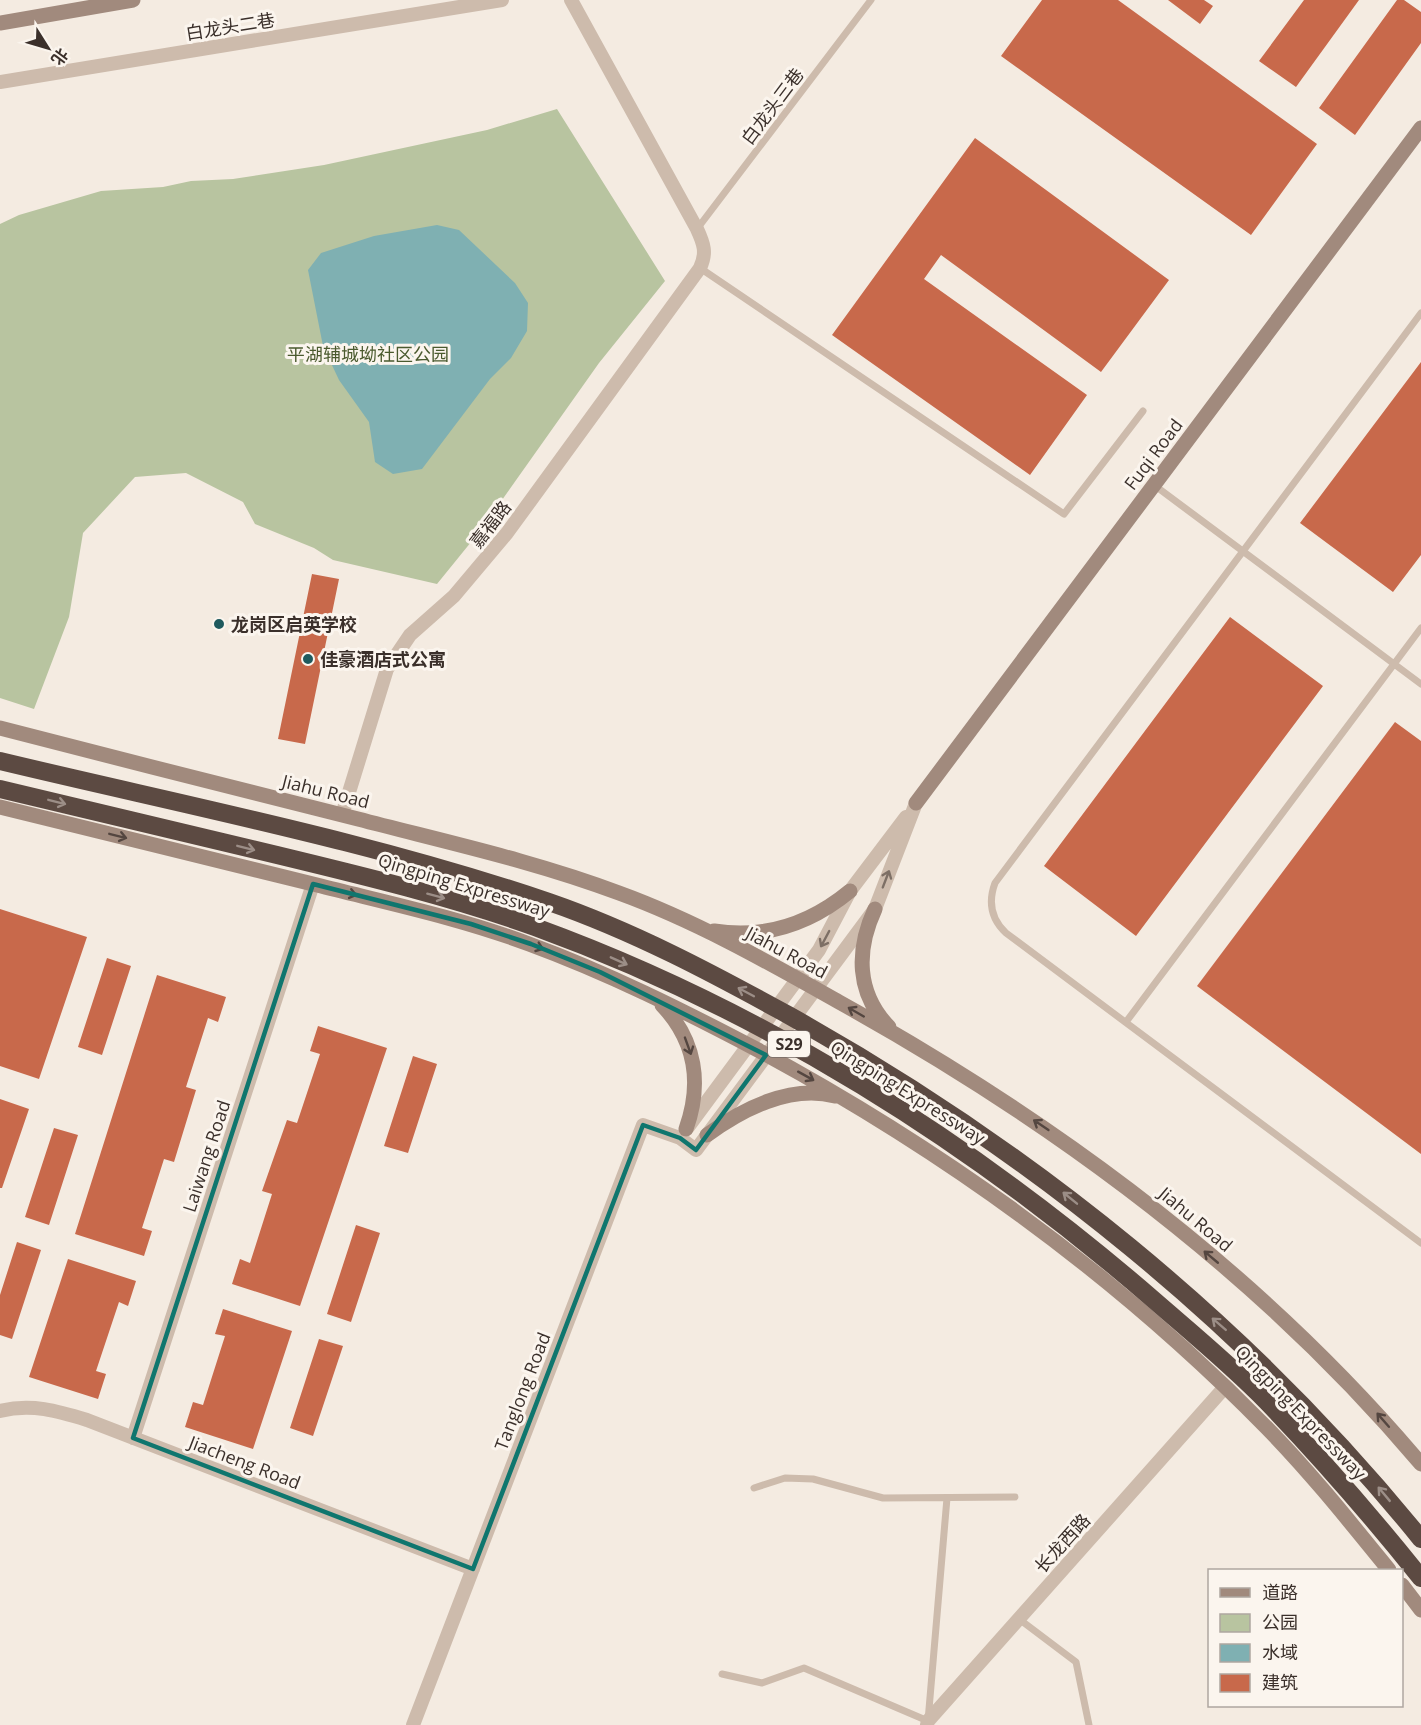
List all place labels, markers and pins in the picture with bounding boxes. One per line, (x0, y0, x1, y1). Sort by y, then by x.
place label: 龙岗区启英学校 (231, 612, 357, 636)
marker: 龙岗区启英学校 (212, 617, 226, 631)
place label: 佳豪酒店式公寓 (320, 647, 446, 671)
marker: 佳豪酒店式公寓 (301, 652, 315, 666)

